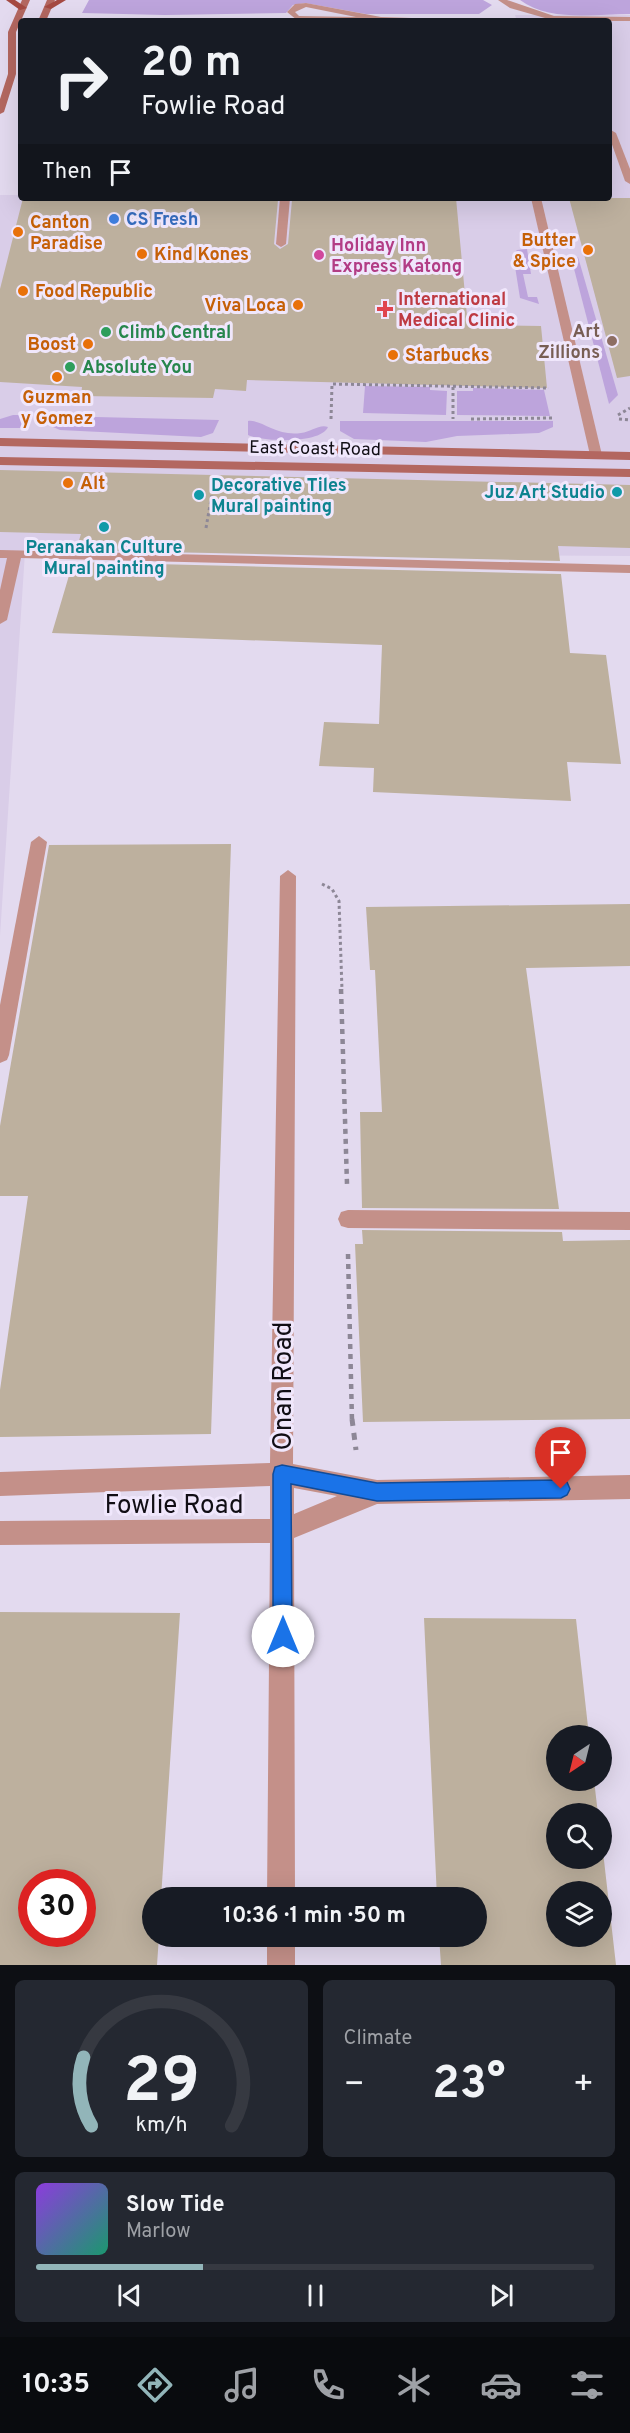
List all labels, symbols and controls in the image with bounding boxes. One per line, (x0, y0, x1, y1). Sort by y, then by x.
text: 20 m (141, 38, 242, 91)
icon: right (42, 42, 120, 120)
text: Fowlie Road (141, 90, 285, 124)
icon: arrive (104, 156, 137, 189)
text: Then (42, 159, 92, 186)
place label: CS Fresh (126, 209, 198, 232)
place label: Canton Paradise (30, 212, 103, 256)
marker: CS Fresh (107, 212, 121, 226)
marker: Canton Paradise (11, 225, 25, 239)
place label: Butter & Spice (512, 230, 576, 274)
place label: Holiday Inn Express Katong (331, 235, 462, 279)
marker: Butter & Spice (581, 243, 595, 257)
place label: Kind Kones (154, 244, 249, 267)
marker: Kind Kones (135, 247, 149, 261)
marker: Holiday Inn Express Katong (312, 248, 326, 262)
place label: Food Republic (35, 281, 153, 304)
marker: Food Republic (16, 284, 30, 298)
place label: International Medical Clinic (398, 289, 515, 333)
place label: Viva Loca (204, 295, 286, 318)
marker: Viva Loca (291, 298, 305, 312)
marker: International Medical Clinic (376, 300, 394, 318)
place label: Art Zillions (538, 321, 600, 365)
place label: Climb Central (118, 322, 231, 345)
marker: Climb Central (99, 325, 113, 339)
place label: Boost (27, 334, 76, 357)
marker: Art Zillions (605, 334, 619, 348)
marker: Boost (81, 337, 95, 351)
place label: Starbucks (405, 345, 490, 368)
marker: Starbucks (386, 348, 400, 362)
place label: Absolute You (82, 357, 192, 380)
marker: Absolute You (63, 360, 77, 374)
marker: Guzman y Gomez (50, 370, 64, 384)
place label: Guzman y Gomez (21, 387, 93, 431)
street label: East Coast Road (249, 437, 381, 462)
place label: Alt (80, 473, 105, 496)
place label: Decorative Tiles Mural painting (211, 475, 347, 519)
marker: Alt (61, 476, 75, 490)
place label: Juz Art Studio (484, 482, 605, 505)
marker: Juz Art Studio (610, 485, 624, 499)
marker: Decorative Tiles Mural painting (192, 488, 206, 502)
marker: Peranakan Culture Mural painting (97, 520, 111, 534)
place label: Peranakan Culture Mural painting (25, 537, 183, 581)
street label: Onan Road (268, 1322, 301, 1450)
pin (535, 1427, 586, 1489)
icon: arrive (544, 1436, 577, 1469)
street label: Fowlie Road (104, 1490, 244, 1523)
position arrow (251, 1604, 315, 1668)
north arrow (546, 1725, 612, 1791)
map controls (546, 1725, 612, 1947)
button: search (546, 1803, 612, 1869)
speed limit sign: 30 (18, 1869, 96, 1947)
button: layers (546, 1881, 612, 1947)
text: 10:36 · 1 min · 50 m (223, 1903, 406, 1930)
text: Climate (344, 2026, 412, 2052)
text: 29 (123, 2045, 199, 2124)
text: 23° (432, 2057, 505, 2114)
text: − (344, 2065, 365, 2107)
text: + (573, 2065, 594, 2107)
text: km/h (135, 2112, 187, 2139)
text: Slow Tide (126, 2192, 225, 2219)
text: Marlow (126, 2219, 190, 2245)
icon: previous (113, 2279, 146, 2312)
icon: pause (299, 2279, 332, 2312)
icon: next (485, 2279, 518, 2312)
icon: directions (134, 2364, 176, 2406)
icon: music (221, 2364, 263, 2406)
icon: phone (307, 2364, 349, 2406)
icon: climate (393, 2364, 435, 2406)
icon: car (480, 2364, 522, 2406)
icon: filters (566, 2364, 608, 2406)
text: 10:35 (22, 2368, 90, 2402)

